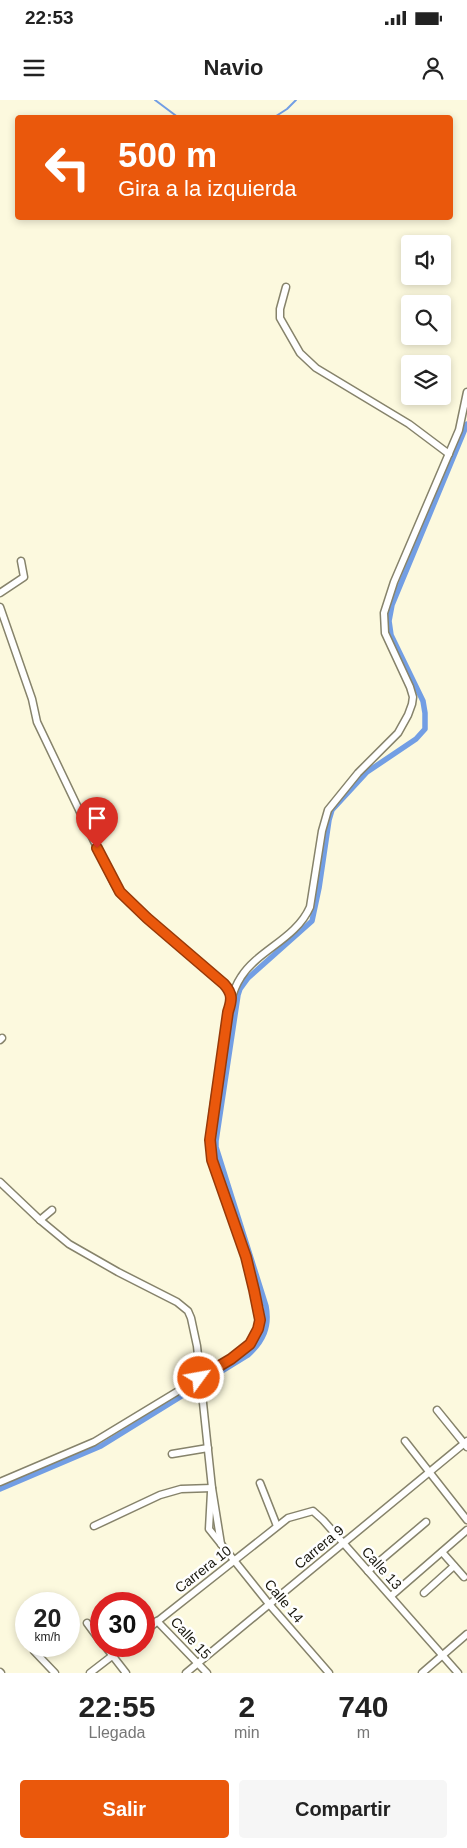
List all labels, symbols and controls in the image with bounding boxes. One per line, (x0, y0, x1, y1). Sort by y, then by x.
text: 22:53 (25, 7, 74, 28)
icon: menu (20, 54, 48, 82)
icon: person (419, 54, 447, 82)
text: Navio (204, 55, 263, 80)
icon: left (35, 135, 100, 200)
text: 500 m (118, 135, 217, 174)
text: Gira a la izquierda (118, 176, 297, 201)
map controls (401, 235, 451, 405)
button: sound (401, 235, 451, 285)
button: search (401, 295, 451, 345)
button: layers (401, 355, 451, 405)
pin (76, 797, 118, 848)
icon: arrive (83, 804, 111, 832)
position arrow (172, 1351, 224, 1403)
street label: Carrera 9 (291, 1522, 347, 1572)
street label: Carrera 10 (172, 1542, 234, 1596)
street label: Calle 13 (359, 1544, 405, 1593)
street label: Calle 14 (261, 1576, 307, 1626)
speed limit sign: 30 (90, 1592, 155, 1657)
text: 20 (34, 1604, 61, 1632)
street label: Calle 15 (168, 1614, 215, 1662)
text: km/h (34, 1630, 61, 1644)
text: 22:55 (79, 1690, 155, 1723)
text: 2 (238, 1690, 255, 1723)
text: 740 (338, 1690, 388, 1723)
text: Llegada (88, 1724, 145, 1741)
text: min (234, 1724, 260, 1741)
text: m (357, 1724, 370, 1741)
button: Salir (20, 1780, 229, 1838)
button: Compartir (239, 1780, 447, 1838)

